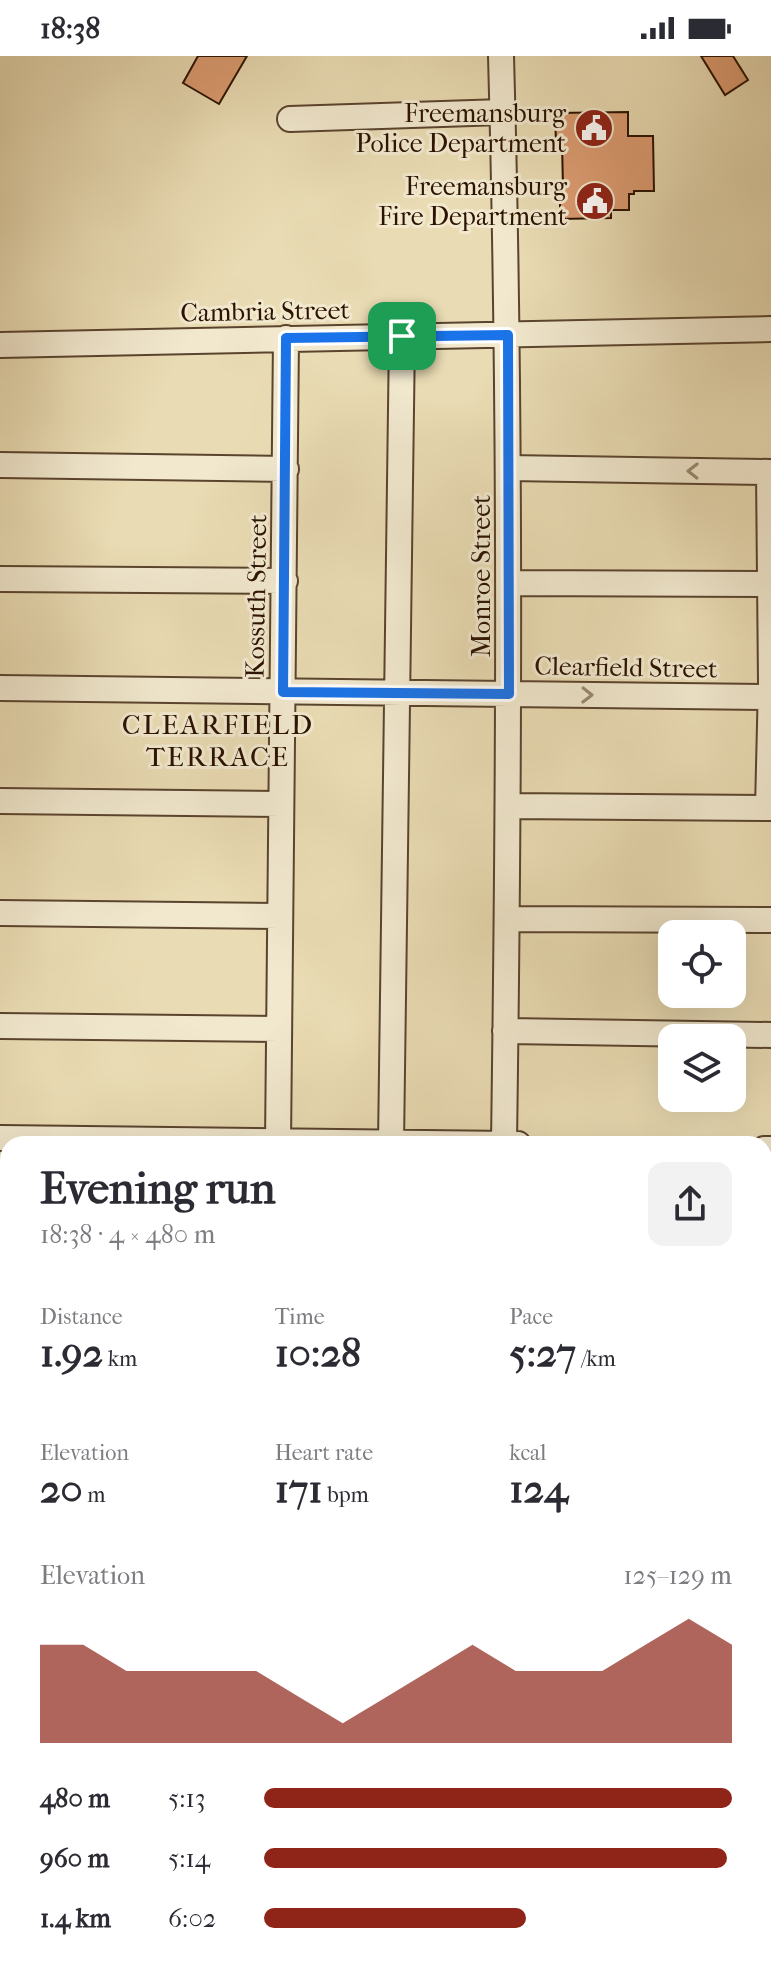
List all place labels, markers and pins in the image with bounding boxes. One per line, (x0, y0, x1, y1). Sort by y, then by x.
place label: Freemansburg Police Department (355, 98, 567, 159)
public building icon: Freemansburg Police Department (573, 107, 615, 149)
place label: Freemansburg Fire Department (378, 171, 568, 232)
public building icon: Freemansburg Fire Department (574, 180, 616, 222)
pin (368, 302, 436, 370)

